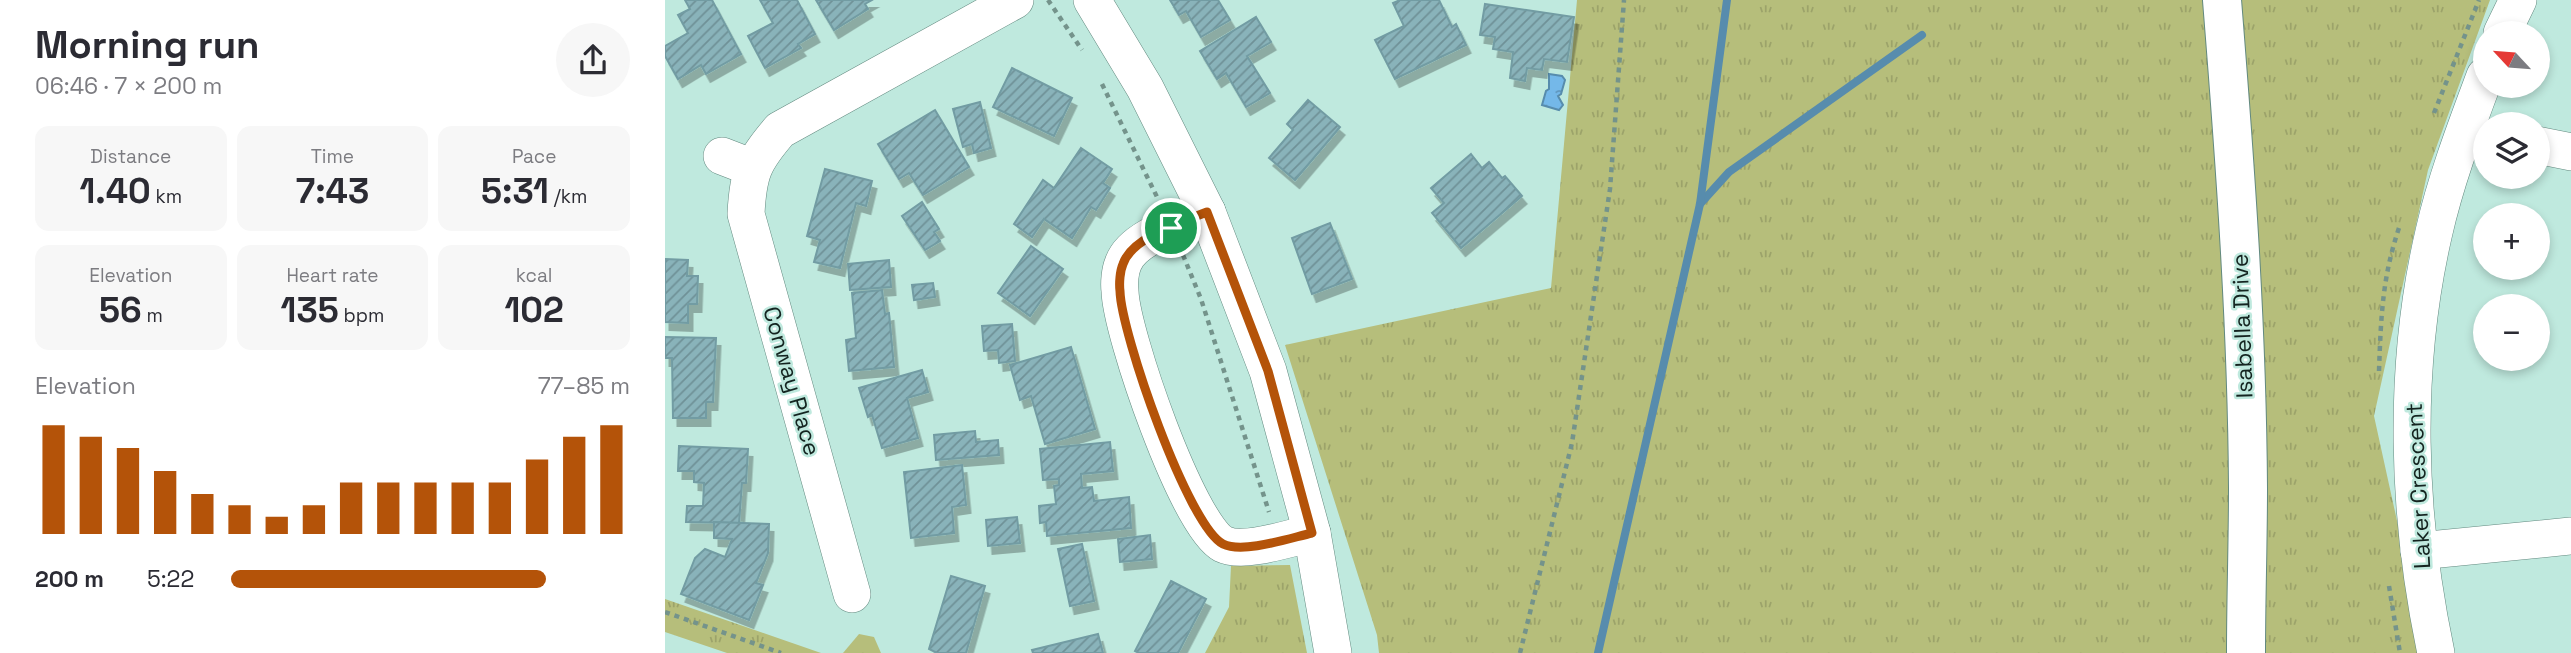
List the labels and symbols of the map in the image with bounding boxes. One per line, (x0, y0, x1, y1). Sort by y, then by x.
north arrow (2473, 21, 2550, 98)
pin (1141, 198, 1201, 258)
street label: Isabella Drive (2224, 253, 2260, 399)
street label: Conway Place (756, 303, 828, 459)
street label: Laker Crescent (2399, 402, 2437, 570)

